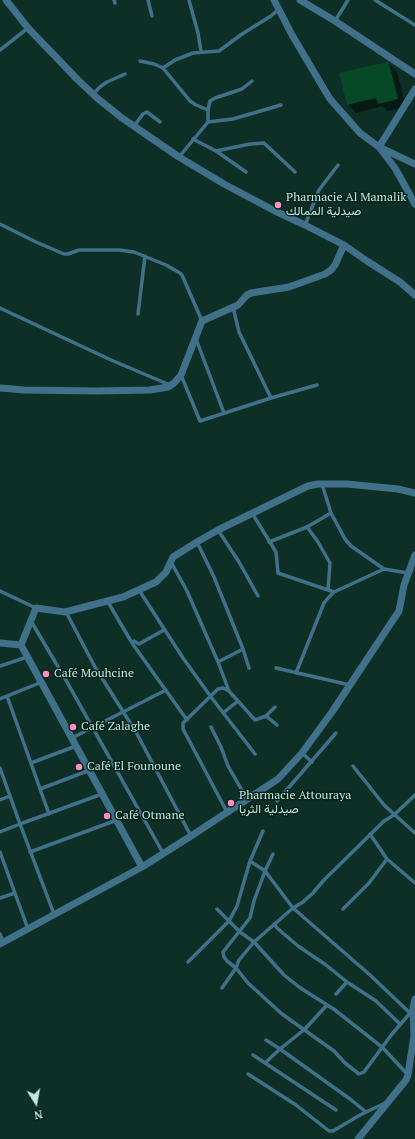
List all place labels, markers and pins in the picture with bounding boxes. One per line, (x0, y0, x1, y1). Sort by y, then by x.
place label: Pharmacie Al Mamalik صيدلية الممالك (286, 191, 406, 219)
marker: Pharmacie Al Mamalik صيدلية الممالك (273, 200, 283, 210)
place label: Café Mouhcine (54, 667, 134, 681)
marker: Café Mouhcine (41, 669, 51, 679)
place label: Café Zalaghe (81, 720, 150, 734)
marker: Café Zalaghe (68, 722, 78, 732)
place label: Café El Founoune (87, 760, 181, 774)
marker: Café El Founoune (74, 762, 84, 772)
place label: Pharmacie Attouraya صيدلية الثريا (239, 789, 351, 817)
marker: Pharmacie Attouraya صيدلية الثريا (226, 798, 236, 808)
place label: Café Otmane (115, 809, 185, 823)
marker: Café Otmane (102, 811, 112, 821)

